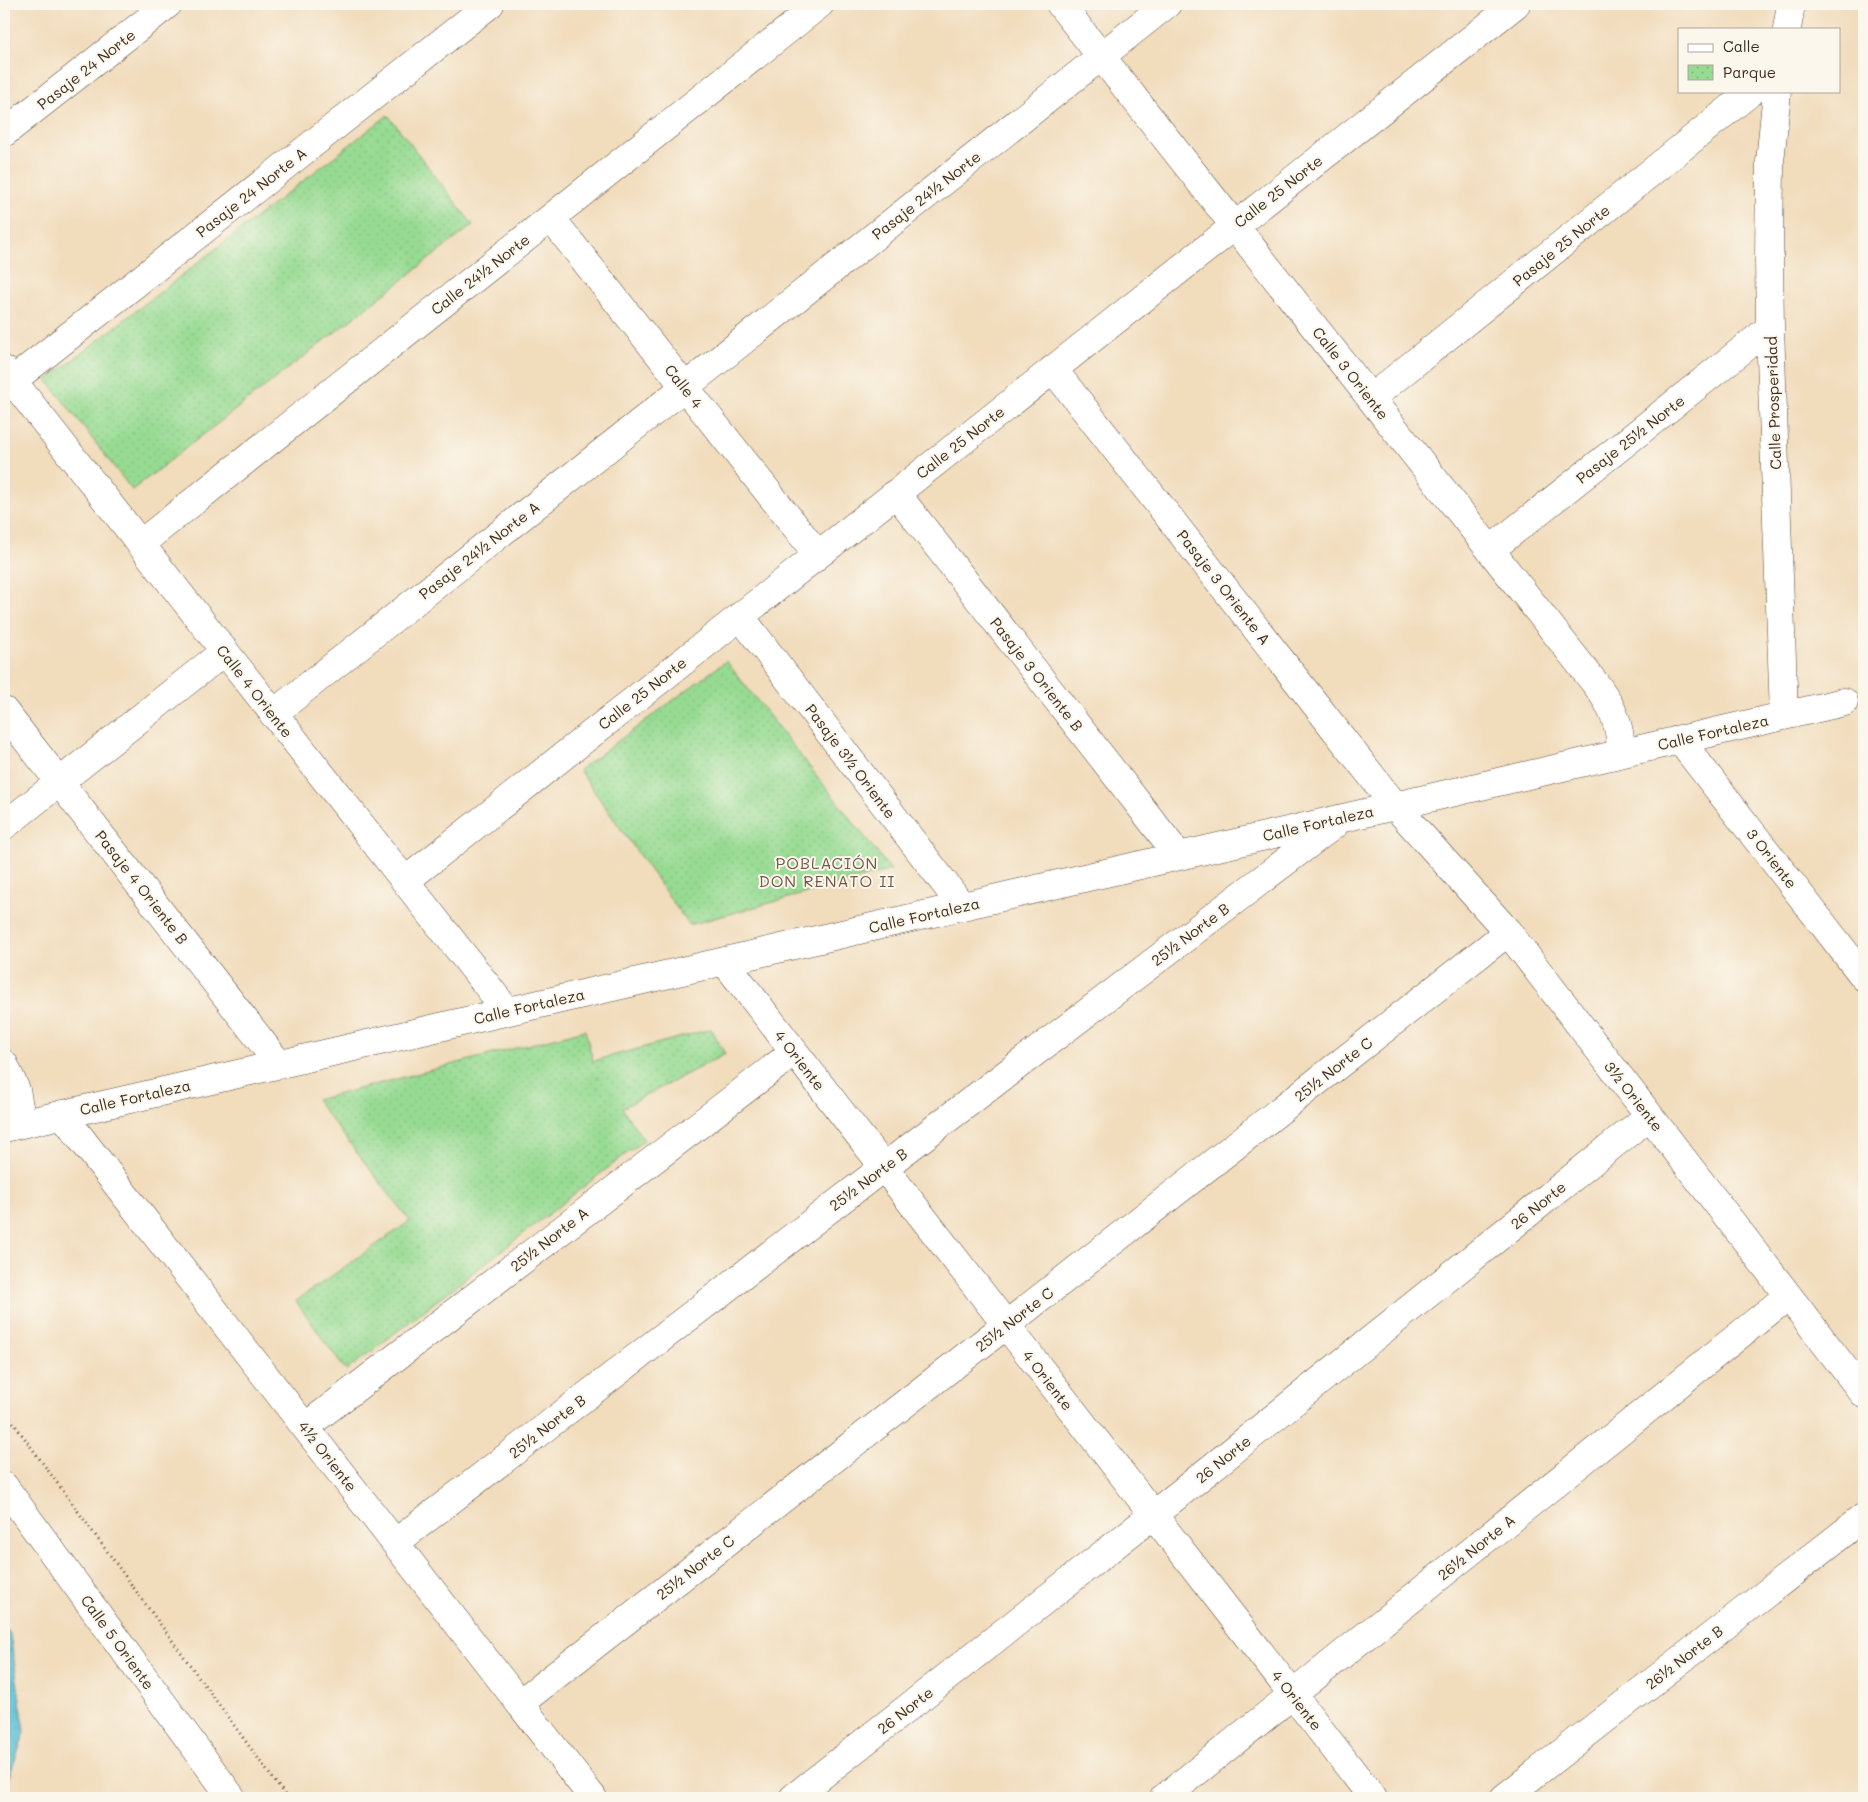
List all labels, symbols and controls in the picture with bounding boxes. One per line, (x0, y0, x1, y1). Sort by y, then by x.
street label: Pasaje 24 Norte (33, 24, 139, 114)
legend (1678, 28, 1840, 92)
text: Calle (1723, 36, 1760, 56)
text: Parque (1723, 62, 1776, 82)
street label: Pasaje 24 Norte A (192, 143, 310, 241)
street label: Pasaje 24½ Norte (868, 146, 984, 244)
street label: Calle 25 Norte (1230, 150, 1326, 232)
street label: Pasaje 25 Norte (1508, 200, 1614, 290)
street label: Calle 24½ Norte (426, 229, 534, 319)
street label: Calle 3 Oriente (1308, 322, 1394, 424)
street label: Calle Prosperidad (1761, 336, 1785, 470)
street label: Calle 4 (661, 360, 708, 412)
street label: Pasaje 25½ Norte (1572, 390, 1688, 488)
street label: Calle 25 Norte (912, 401, 1008, 483)
street label: Pasaje 24½ Norte A (415, 497, 543, 603)
street label: Pasaje 3 Oriente A (1173, 525, 1275, 649)
street label: Pasaje 3 Oriente B (986, 613, 1088, 735)
street label: Calle 4 Oriente (212, 640, 298, 742)
street label: Calle 25 Norte (594, 652, 690, 734)
street label: Pasaje 3½ Oriente (801, 700, 901, 822)
street label: Calle Fortaleza (1656, 710, 1770, 754)
street label: Calle Fortaleza (1261, 801, 1375, 845)
street label: 3 Oriente (1742, 824, 1802, 892)
street label: Pasaje 4 Oriente B (91, 826, 193, 948)
district label: POBLACIÓN DON RENATO II (759, 852, 895, 891)
street label: Calle Fortaleza (867, 893, 981, 937)
street label: 25½ Norte B (1147, 898, 1233, 970)
street label: Calle Fortaleza (472, 984, 586, 1028)
street label: 4 Oriente (770, 1026, 830, 1094)
street label: 25½ Norte C (1290, 1032, 1376, 1106)
street label: 3½ Oriente (1600, 1057, 1668, 1135)
street label: Calle Fortaleza (78, 1075, 192, 1119)
street label: 25½ Norte B (825, 1143, 911, 1215)
street label: 26 Norte (1506, 1177, 1570, 1233)
street label: 25½ Norte A (506, 1202, 592, 1276)
street label: 25½ Norte C (971, 1282, 1057, 1356)
street label: 4 Oriente (1018, 1346, 1078, 1414)
street label: 25½ Norte B (504, 1390, 590, 1462)
street label: 4½ Oriente (294, 1417, 362, 1495)
street label: 26 Norte (1191, 1431, 1255, 1487)
street label: 26½ Norte A (1433, 1510, 1519, 1584)
street label: 25½ Norte C (652, 1530, 738, 1604)
street label: Calle 5 Oriente (77, 1591, 159, 1693)
street label: 26½ Norte B (1641, 1621, 1727, 1693)
street label: 4 Oriente (1267, 1666, 1327, 1734)
street label: 26 Norte (873, 1682, 937, 1738)

